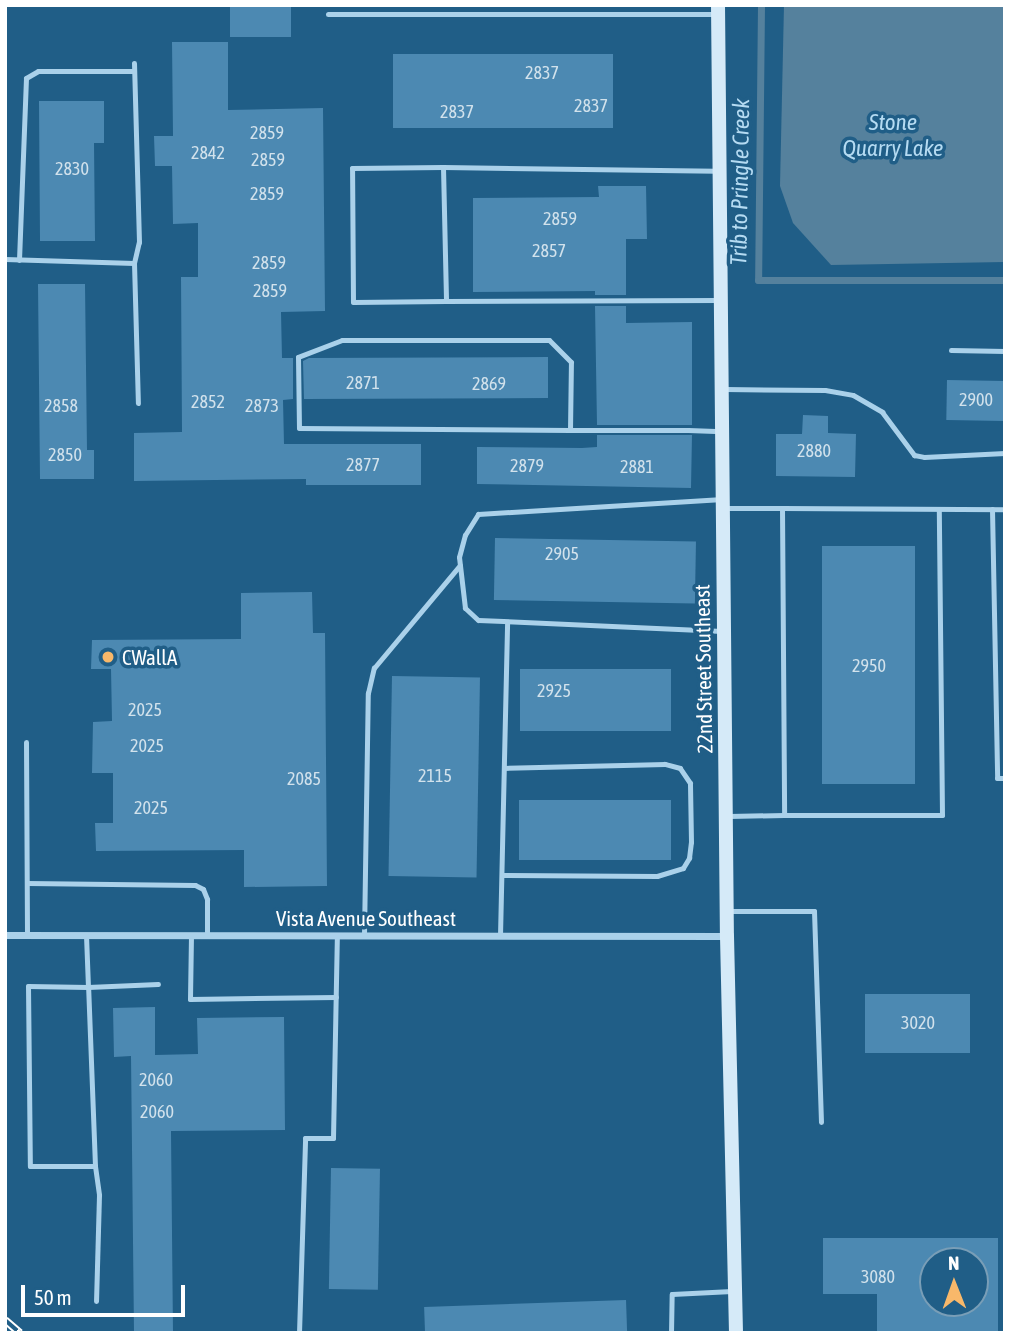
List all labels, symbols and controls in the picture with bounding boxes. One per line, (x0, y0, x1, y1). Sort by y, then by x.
house number: 2837 (525, 62, 559, 84)
house number: 2837 (574, 95, 608, 117)
water label: Trib to Pringle Creek (725, 98, 755, 266)
house number: 2837 (440, 101, 474, 123)
water label: Stone Quarry Lake (842, 108, 944, 162)
house number: 2859 (250, 122, 284, 144)
house number: 2842 (191, 142, 225, 164)
house number: 2859 (251, 149, 285, 171)
house number: 2830 (55, 158, 89, 180)
house number: 2859 (250, 183, 284, 205)
house number: 2859 (543, 208, 577, 230)
house number: 2857 (532, 240, 566, 262)
house number: 2859 (252, 252, 286, 274)
house number: 2859 (253, 280, 287, 302)
house number: 2871 (346, 372, 380, 394)
house number: 2869 (472, 373, 506, 395)
house number: 2900 (959, 389, 993, 411)
house number: 2852 (191, 391, 225, 413)
house number: 2858 (44, 395, 78, 417)
house number: 2873 (245, 395, 279, 417)
house number: 2880 (797, 440, 831, 462)
house number: 2850 (48, 444, 82, 466)
house number: 2877 (346, 454, 380, 476)
house number: 2879 (510, 455, 544, 477)
house number: 2881 (620, 456, 654, 478)
house number: 2905 (545, 543, 579, 565)
street label: 22nd Street Southeast (689, 584, 717, 754)
place label: CWallA (122, 644, 177, 670)
marker: CWallA (100, 649, 116, 665)
house number: 2950 (852, 655, 886, 677)
house number: 2925 (537, 680, 571, 702)
house number: 2025 (128, 699, 162, 721)
house number: 2025 (130, 735, 164, 757)
house number: 2115 (418, 765, 452, 787)
house number: 2085 (287, 768, 321, 790)
house number: 2025 (134, 797, 168, 819)
street label: Vista Avenue Southeast (276, 905, 456, 931)
house number: 3020 (901, 1012, 935, 1034)
house number: 2060 (139, 1069, 173, 1091)
house number: 2060 (140, 1101, 174, 1123)
north arrow (919, 1247, 989, 1317)
text: N (948, 1252, 959, 1274)
house number: 3080 (861, 1266, 895, 1288)
scale bar (24, 1272, 189, 1316)
text: 50 m (34, 1285, 72, 1309)

